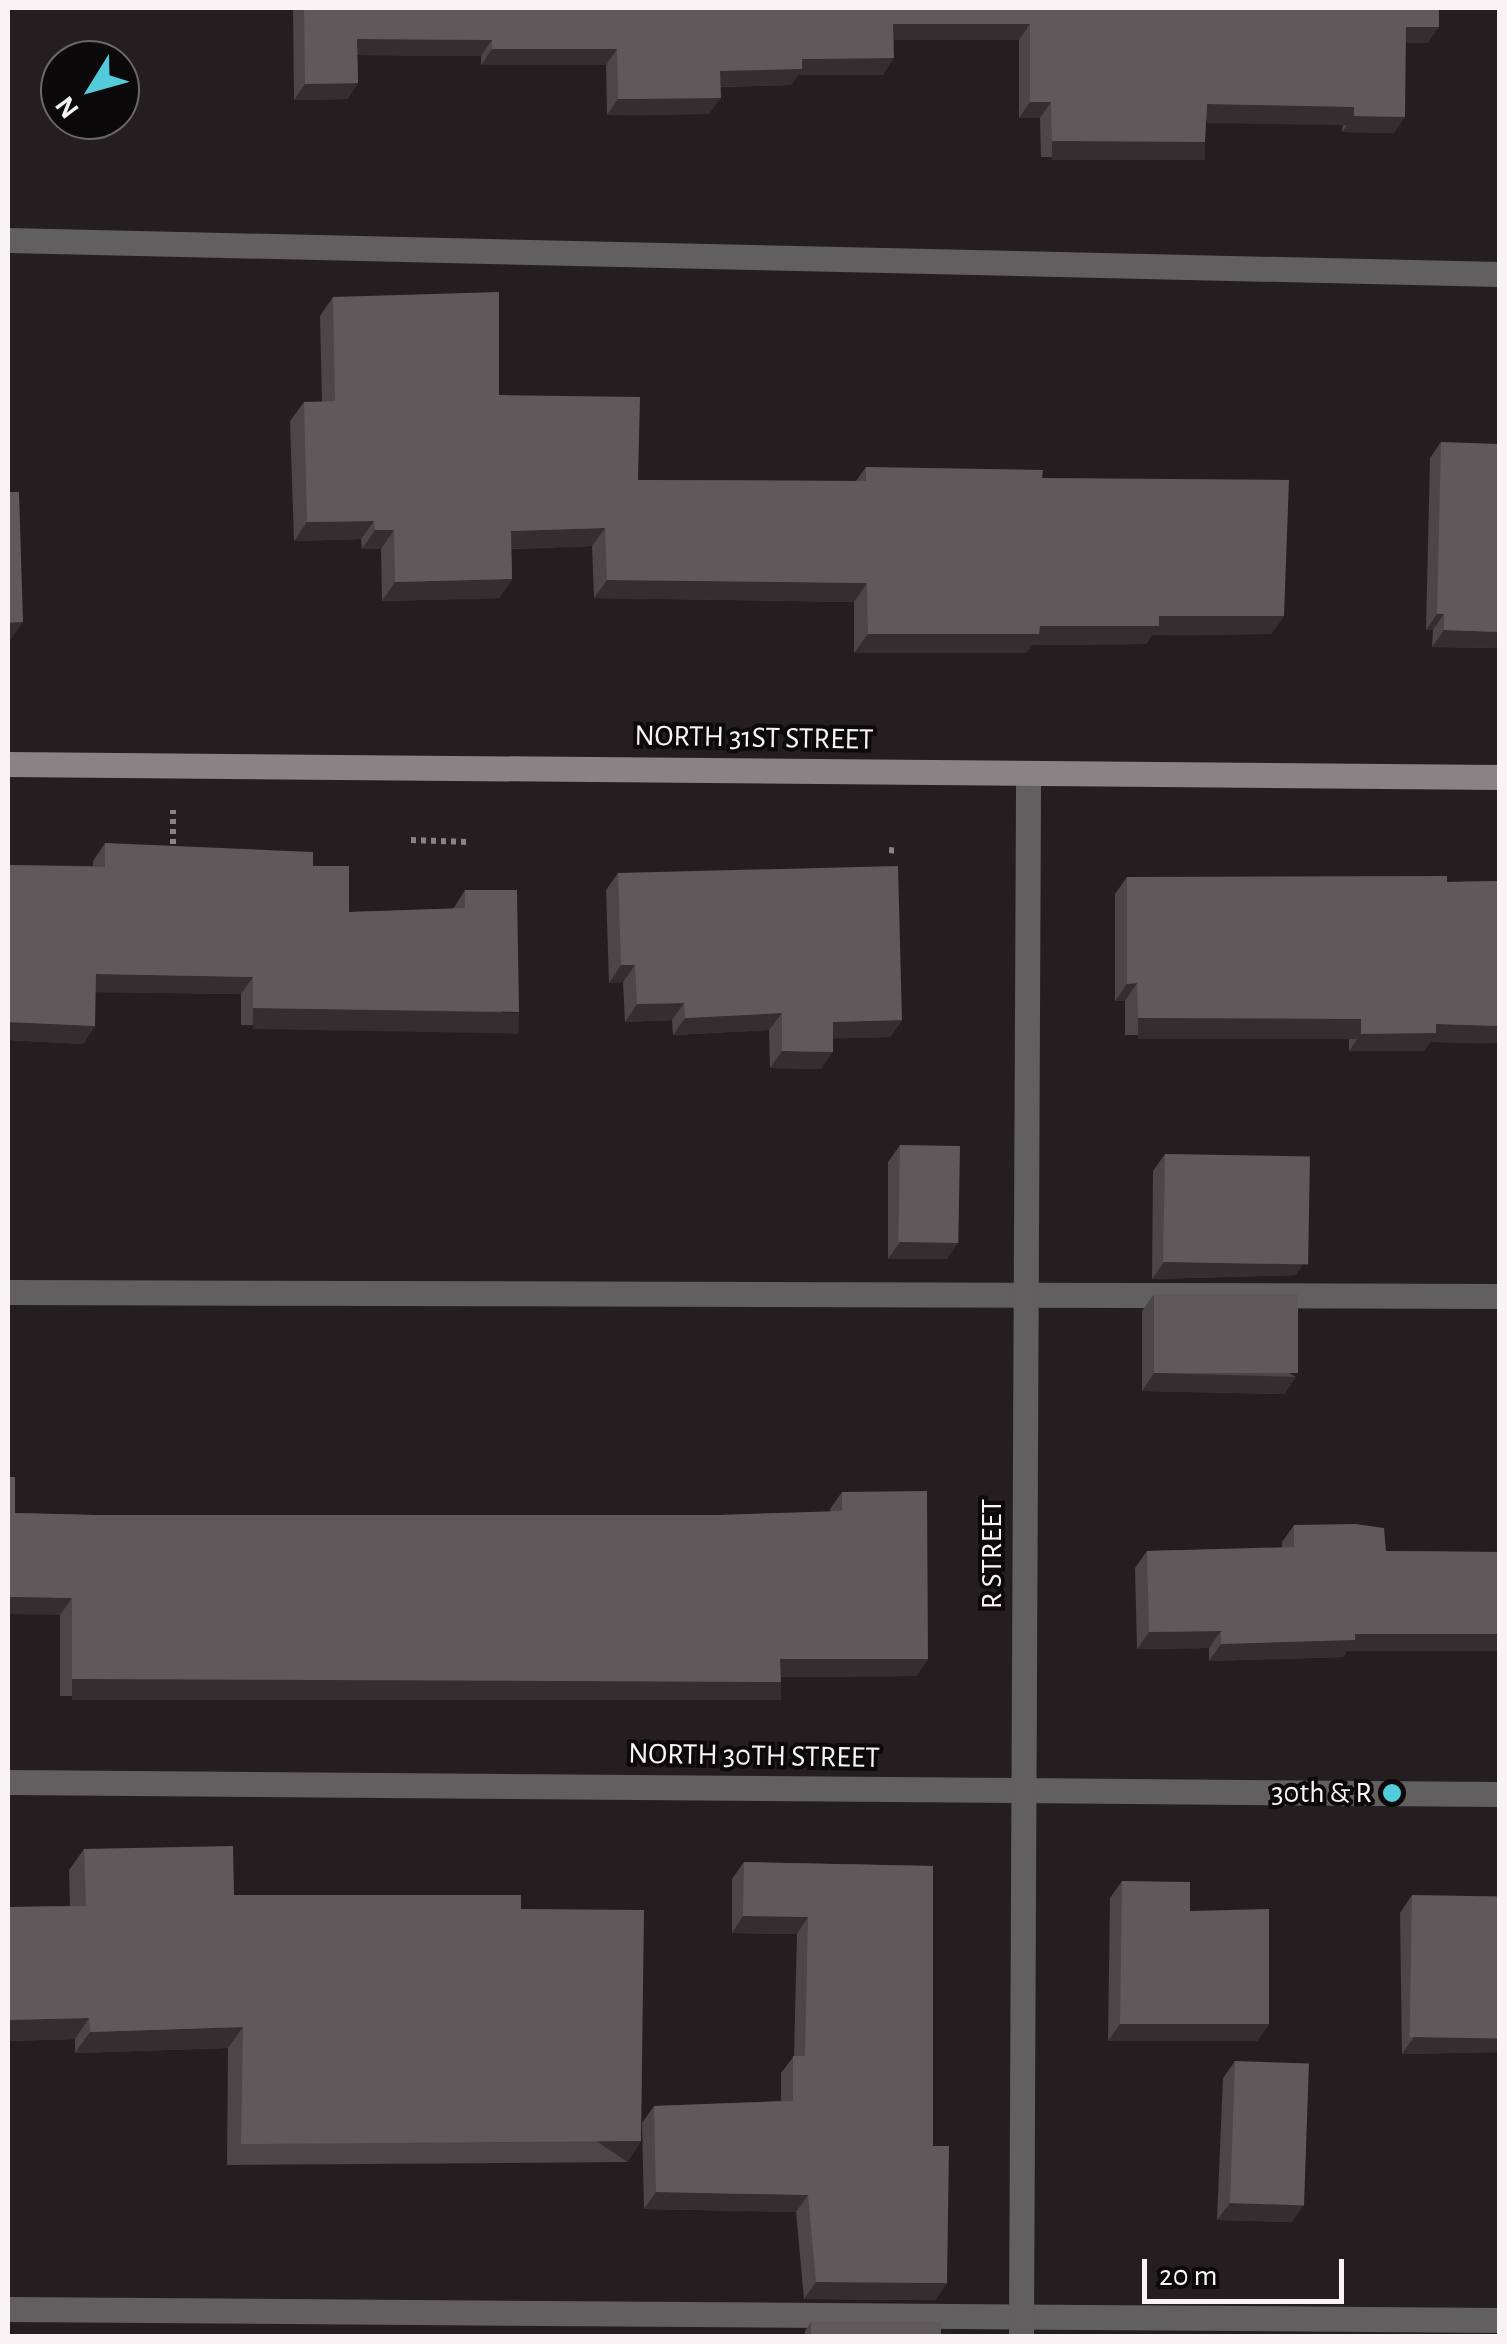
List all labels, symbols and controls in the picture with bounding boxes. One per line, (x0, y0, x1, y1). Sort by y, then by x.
north arrow (40, 40, 140, 140)
text: N (51, 91, 85, 123)
street label: NORTH 31ST STREET (634, 718, 874, 758)
street label: R STREET (974, 1499, 1010, 1609)
street label: NORTH 30TH STREET (628, 1736, 880, 1776)
place label: 30th & R (1271, 1775, 1372, 1811)
marker: 30th & R (1381, 1782, 1403, 1804)
scale bar (1147, 2239, 1350, 2301)
text: 20 m (1159, 2261, 1217, 2291)

